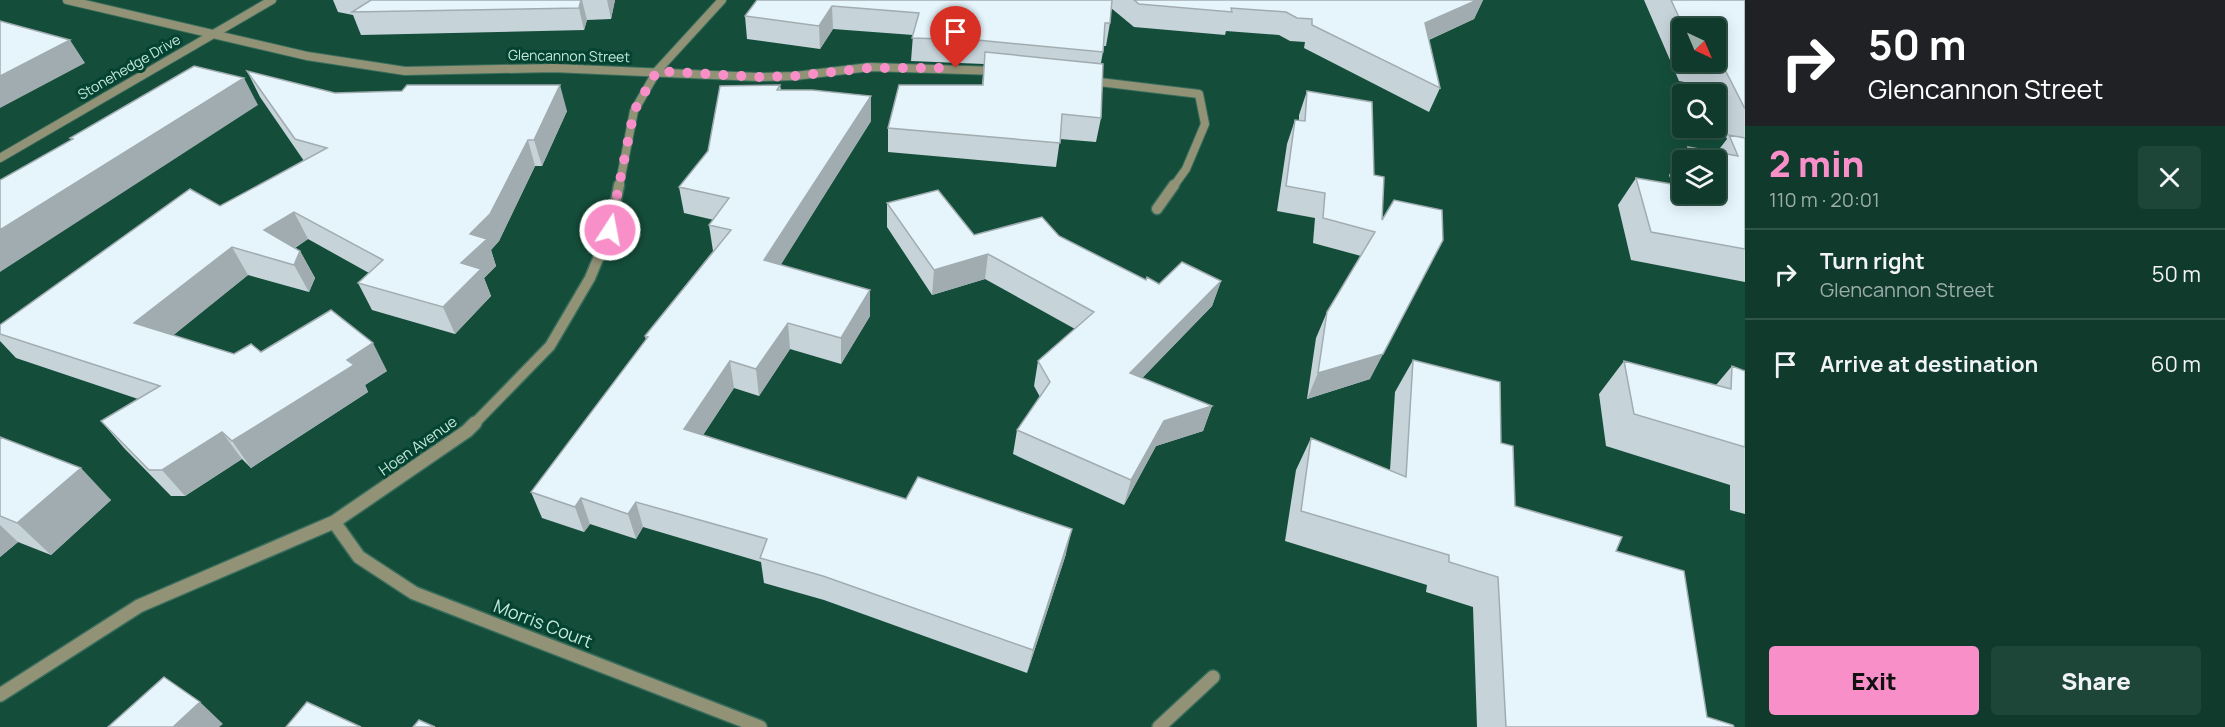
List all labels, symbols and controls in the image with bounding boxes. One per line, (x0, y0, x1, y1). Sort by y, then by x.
pin (930, 6, 981, 68)
icon: arrive (939, 15, 972, 48)
text: 50 m (1868, 15, 1966, 73)
north arrow (1672, 18, 1726, 72)
map controls (1672, 18, 1726, 204)
icon: right (1769, 24, 1847, 102)
street label: Stonehedge Drive (74, 29, 184, 104)
street label: Glencannon Street (508, 45, 631, 66)
text: Glencannon Street (1868, 70, 2103, 107)
button: search (1672, 84, 1726, 138)
text: 2 min (1769, 139, 1864, 188)
button: close (2138, 146, 2201, 209)
button: layers (1672, 150, 1726, 204)
text: 110 m · 20:01 (1769, 186, 1880, 213)
position arrow (578, 198, 642, 262)
text: Turn right (1820, 246, 1925, 276)
icon: right (1769, 258, 1802, 291)
text: 50 m (2152, 259, 2201, 289)
text: Glencannon Street (1820, 276, 1994, 303)
icon: arrive (1769, 348, 1802, 381)
text: Arrive at destination (1820, 349, 2038, 379)
text: 60 m (2151, 349, 2201, 379)
street label: Hoen Avenue (374, 411, 461, 480)
street label: Morris Court (491, 593, 596, 653)
button: Exit (1769, 646, 1979, 715)
button: Share (1991, 646, 2201, 715)

